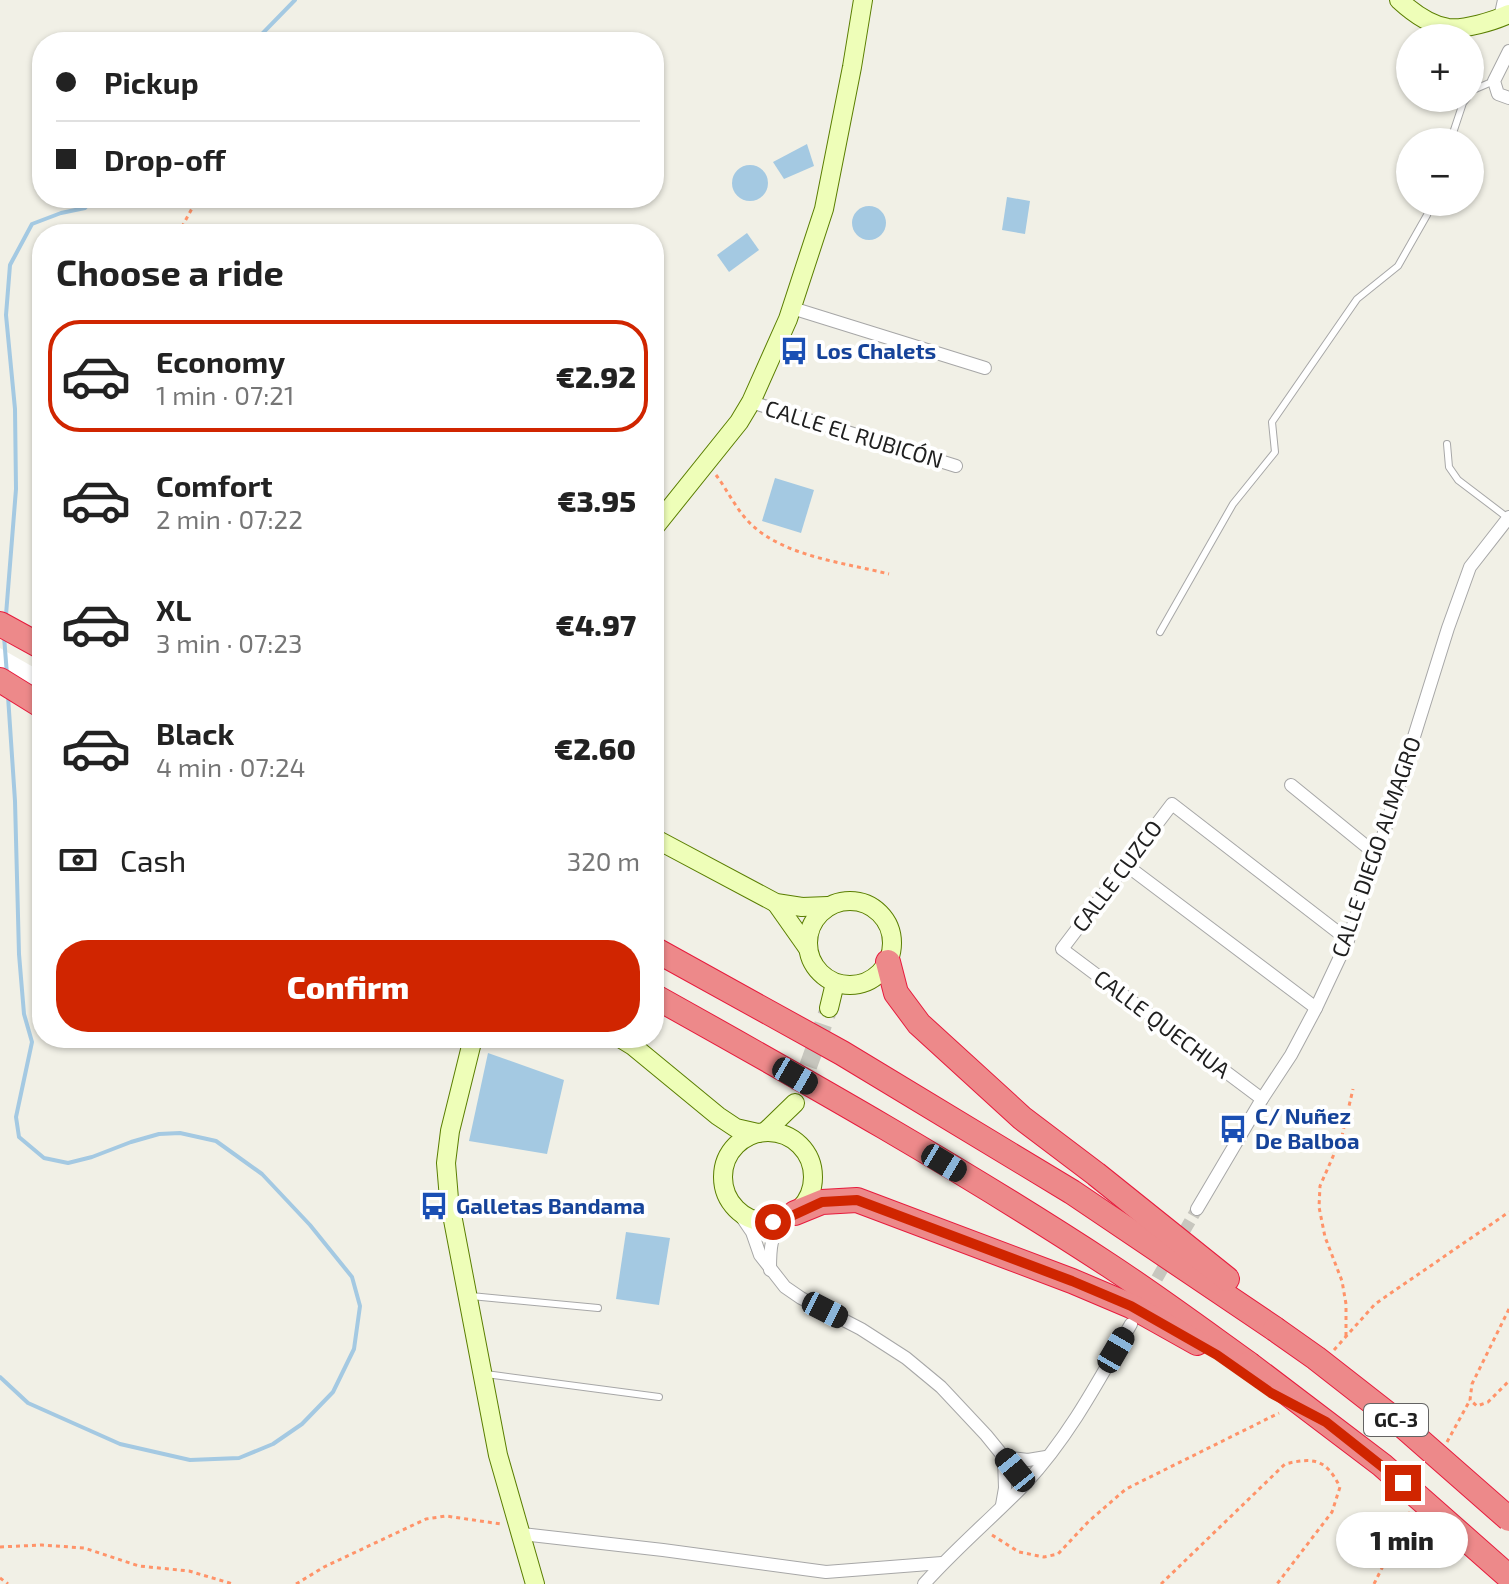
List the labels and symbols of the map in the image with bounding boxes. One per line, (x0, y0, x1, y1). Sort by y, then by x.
bus stop icon: Los Chalets (779, 336, 809, 366)
place label: Los Chalets (816, 337, 936, 363)
street label: CALLE EL RUBICÓN (762, 394, 946, 472)
street label: CALLE DIEGO ALMAGRO (1325, 733, 1425, 960)
street label: CALLE CUZCO (1066, 815, 1166, 936)
street label: CALLE QUECHUA (1089, 964, 1236, 1084)
car (768, 1054, 822, 1098)
place label: C/ Nuñez De Balboa (1255, 1102, 1360, 1153)
bus stop icon: C/ Nuñez De Balboa (1218, 1114, 1248, 1144)
car (917, 1140, 971, 1186)
bus stop icon: Galletas Bandama (419, 1191, 449, 1221)
place label: Galletas Bandama (456, 1192, 645, 1218)
route start (755, 1204, 791, 1240)
car (798, 1288, 852, 1332)
car (1094, 1323, 1138, 1377)
road number: GC-3 (1364, 1404, 1428, 1436)
car (991, 1444, 1039, 1496)
route end (1385, 1465, 1421, 1501)
callout: 1 min (1337, 1511, 1469, 1567)

